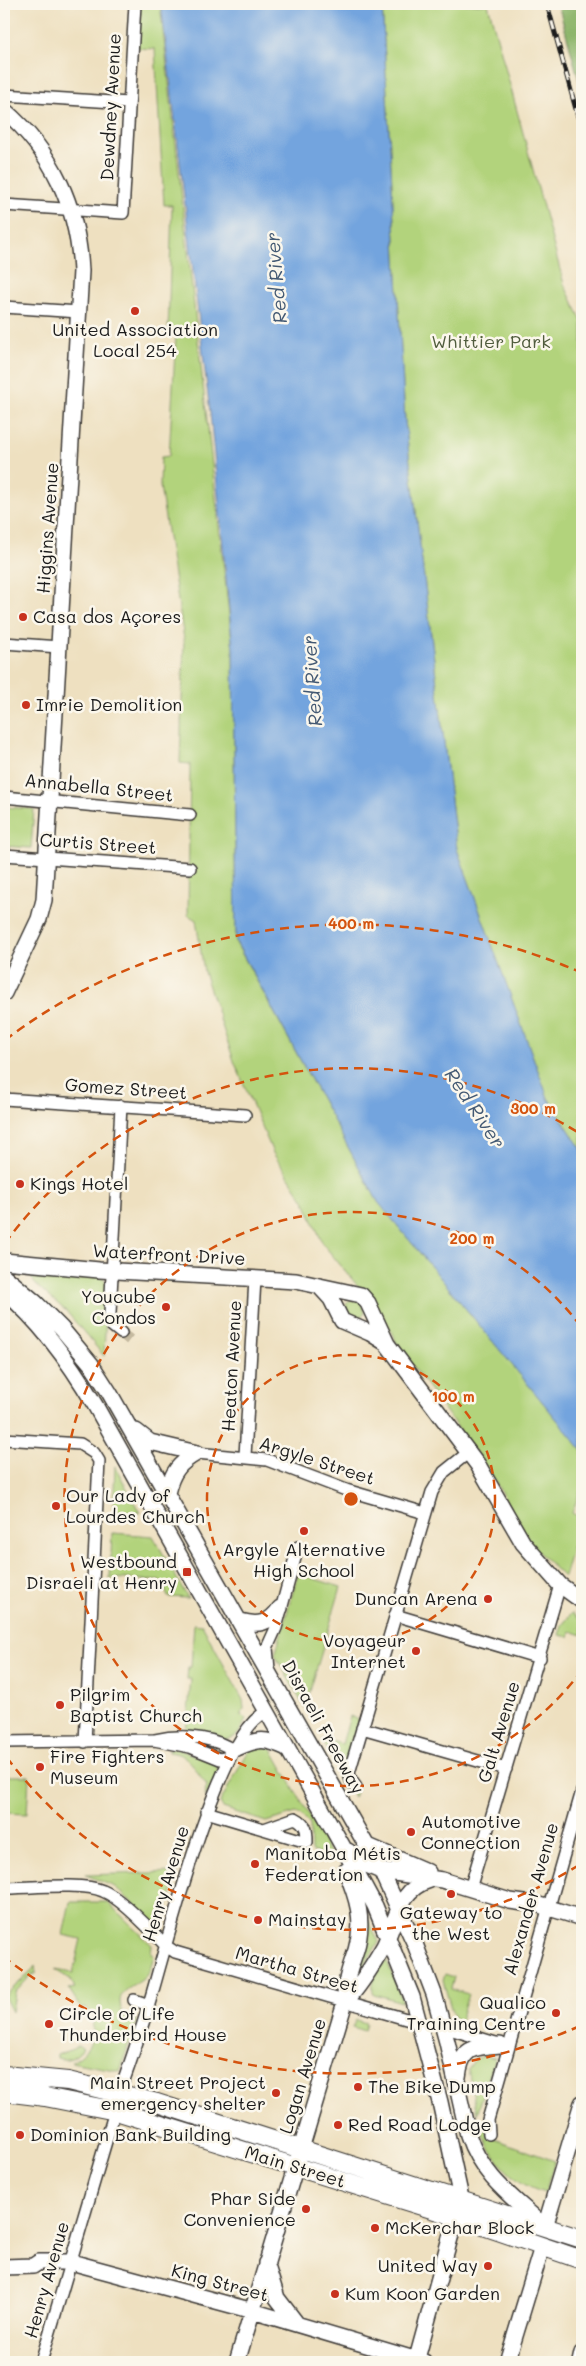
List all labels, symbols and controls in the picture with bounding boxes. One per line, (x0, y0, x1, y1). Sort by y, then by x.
street label: Dewdney Avenue (94, 33, 126, 181)
water label: Red River (259, 231, 292, 325)
marker: United Association Local 254 (129, 305, 141, 317)
place label: United Association Local 254 (52, 317, 218, 362)
park label: Whittier Park (431, 329, 551, 353)
street label: Higgins Avenue (30, 462, 64, 594)
place label: Casa dos Açores (33, 604, 181, 628)
marker: Casa dos Açores (17, 611, 29, 623)
water label: Red River (296, 635, 327, 728)
place label: Imrie Demolition (36, 692, 182, 716)
marker: Imrie Demolition (20, 699, 32, 711)
street label: Annabella Street (23, 767, 175, 807)
street label: Curtis Street (39, 827, 157, 859)
text: 400 m (328, 913, 374, 933)
water label: Red River (439, 1063, 511, 1153)
street label: Gomez Street (64, 1072, 188, 1104)
text: 300 m (510, 1098, 556, 1118)
place label: Kings Hotel (30, 1171, 128, 1195)
marker: Kings Hotel (14, 1178, 26, 1190)
text: 200 m (450, 1228, 495, 1248)
street label: Waterfront Drive (92, 1238, 246, 1270)
place label: Youcube Condos (81, 1284, 156, 1329)
street label: Heaton Avenue (216, 1300, 246, 1432)
marker: Youcube Condos (160, 1301, 172, 1313)
text: 100 m (431, 1386, 475, 1406)
street label: Argyle Street (257, 1430, 378, 1490)
place label: Our Lady of Lourdes Church (66, 1483, 205, 1528)
centre of rings (342, 1490, 360, 1508)
marker: Our Lady of Lourdes Church (50, 1500, 62, 1512)
marker: Argyle Alternative High School (298, 1525, 310, 1537)
place label: Argyle Alternative High School (222, 1537, 386, 1582)
place label: Westbound Disraeli at Henry (26, 1549, 177, 1594)
marker: Westbound Disraeli at Henry (181, 1566, 193, 1578)
place label: Duncan Arena (354, 1586, 478, 1610)
marker: Duncan Arena (482, 1593, 494, 1605)
place label: Voyageur Internet (323, 1628, 406, 1673)
marker: Voyageur Internet (410, 1645, 422, 1657)
street label: Disraeli Freeway (277, 1655, 371, 1798)
street label: Galt Avenue (471, 1678, 525, 1785)
place label: Pilgrim Baptist Church (70, 1682, 202, 1727)
marker: Pilgrim Baptist Church (54, 1699, 66, 1711)
place label: Fire Fighters Museum (50, 1744, 165, 1789)
marker: Fire Fighters Museum (34, 1761, 46, 1773)
place label: Automotive Connection (421, 1809, 521, 1854)
street label: Alexander Avenue (497, 1819, 563, 1978)
street label: Henry Avenue (136, 1823, 194, 1945)
marker: Automotive Connection (405, 1826, 417, 1838)
place label: Manitoba Métis Federation (265, 1841, 401, 1886)
marker: Manitoba Métis Federation (249, 1858, 261, 1870)
marker: Gateway to the West (445, 1888, 457, 1900)
place label: Gateway to the West (400, 1900, 503, 1945)
place label: Mainstay (268, 1907, 346, 1931)
marker: Mainstay (252, 1914, 264, 1926)
street label: Martha Street (233, 1940, 362, 1998)
place label: Qualico Training Centre (407, 1990, 546, 2035)
place label: Circle of Life Thunderbird House (59, 2001, 227, 2046)
marker: Qualico Training Centre (550, 2007, 562, 2019)
street label: Logan Avenue (273, 2015, 331, 2137)
marker: Circle of Life Thunderbird House (43, 2018, 55, 2030)
place label: Main Street Project emergency shelter (90, 2070, 266, 2115)
place label: The Bike Dump (368, 2074, 496, 2098)
marker: The Bike Dump (352, 2081, 364, 2093)
marker: Main Street Project emergency shelter (270, 2087, 282, 2099)
place label: Red Road Lodge (348, 2112, 492, 2136)
marker: Red Road Lodge (332, 2119, 344, 2131)
place label: Dominion Bank Building (30, 2122, 231, 2146)
marker: Dominion Bank Building (14, 2129, 26, 2141)
street label: Main Street (242, 2139, 349, 2193)
place label: Phar Side Convenience (184, 2186, 296, 2231)
marker: Phar Side Convenience (300, 2203, 312, 2215)
place label: McKerchar Block (385, 2215, 534, 2239)
street label: Henry Avenue (18, 2219, 74, 2341)
marker: McKerchar Block (369, 2222, 381, 2234)
place label: United Way (378, 2253, 478, 2277)
street label: King Street (169, 2258, 272, 2307)
marker: United Way (482, 2260, 494, 2272)
place label: Kum Koon Garden (345, 2281, 500, 2305)
marker: Kum Koon Garden (329, 2288, 341, 2300)

